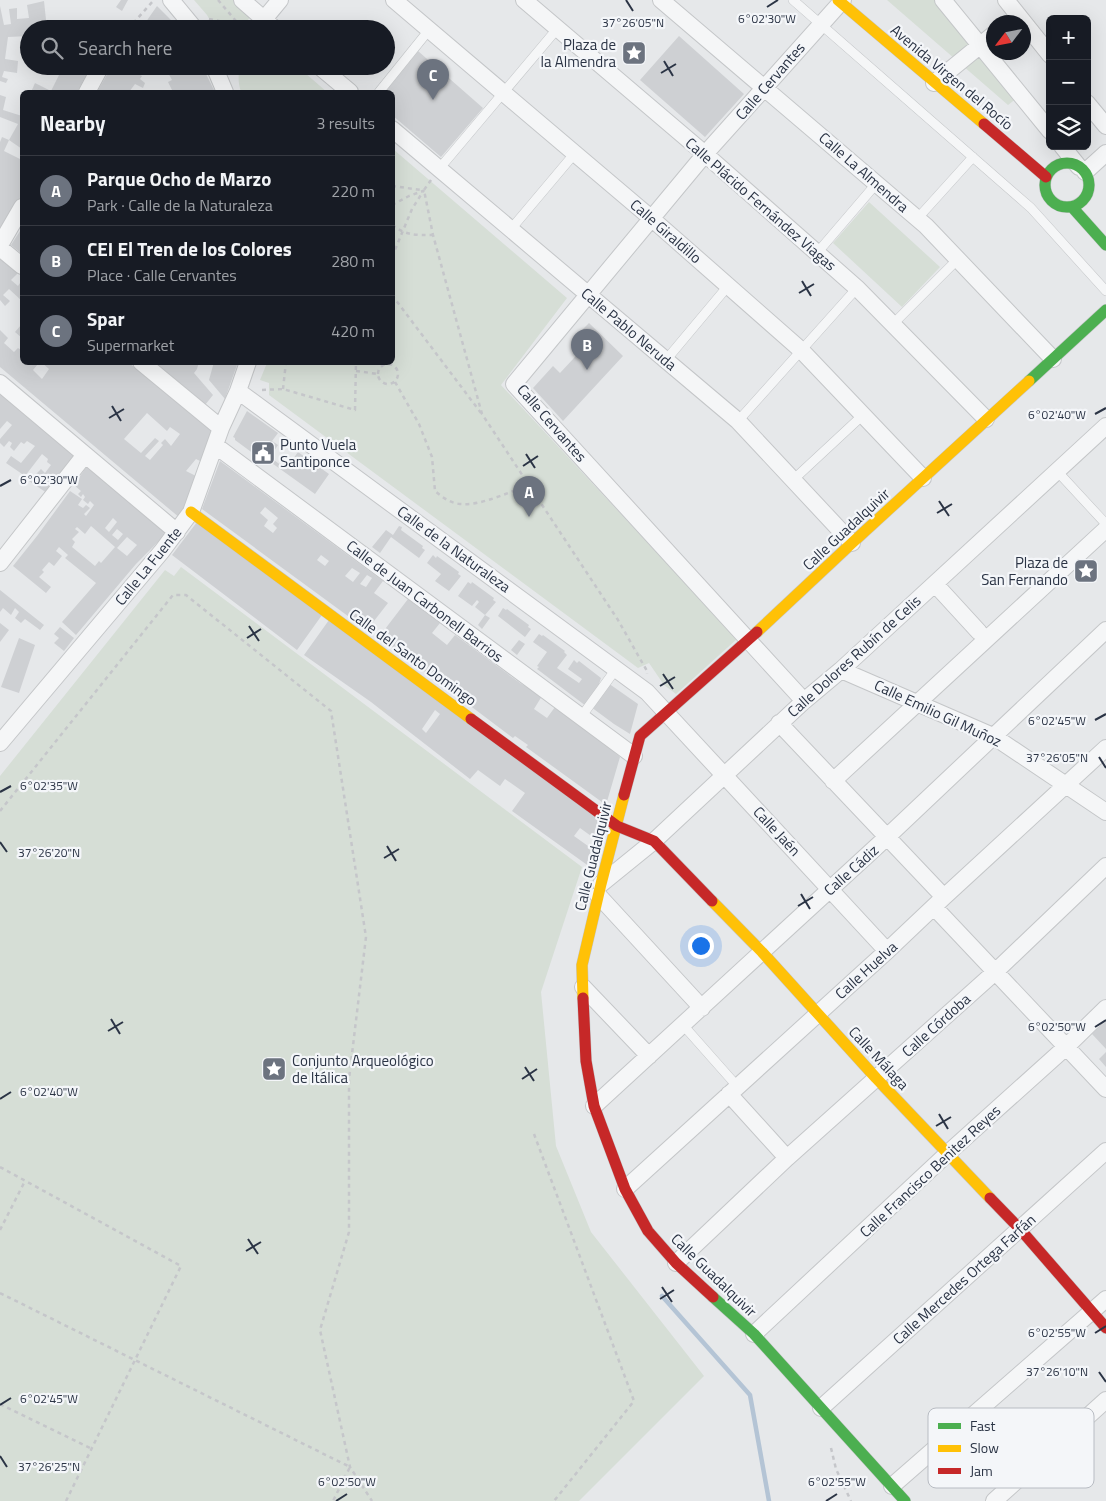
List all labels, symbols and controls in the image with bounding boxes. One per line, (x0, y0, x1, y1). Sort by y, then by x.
text: 6°02'30"W (738, 9, 796, 28)
text: 37°26'05"N (602, 13, 664, 32)
north arrow (986, 15, 1031, 60)
map controls (1046, 15, 1091, 150)
button: + (1046, 15, 1091, 60)
street label: Avenida Virgen del Rocío (886, 19, 1019, 135)
search box (20, 20, 395, 75)
text: Search here (78, 33, 172, 62)
place label: Plaza de la Almendra (541, 33, 616, 73)
icon: search (38, 34, 66, 62)
street label: Calle Cervantes (730, 37, 810, 125)
place icon: Plaza de la Almendra (621, 40, 647, 66)
pin: C (417, 59, 449, 100)
button: − (1046, 60, 1091, 105)
button: layers (1046, 105, 1091, 150)
text: Nearby (40, 107, 105, 139)
text: 3 results (316, 111, 375, 135)
street label: Calle La Almendra (814, 126, 914, 218)
street label: Calle Plácido Fernández Viagas (680, 132, 842, 276)
text: Parque Ocho de Marzo (87, 164, 271, 193)
text: A (51, 179, 61, 203)
text: 220 m (331, 179, 375, 203)
text: Park · Calle de la Naturaleza (87, 193, 273, 217)
street label: Calle Giraldillo (625, 193, 707, 269)
text: CEI El Tren de los Colores (87, 234, 292, 263)
text: B (51, 249, 61, 273)
text: 280 m (331, 249, 375, 273)
text: Place · Calle Cervantes (87, 263, 237, 287)
street label: Calle Pablo Neruda (576, 282, 682, 376)
text: Spar (87, 304, 124, 333)
text: C (52, 319, 60, 343)
text: 420 m (331, 319, 375, 343)
pin: B (571, 329, 603, 370)
text: Supermarket (87, 333, 174, 357)
street label: Calle Cervantes (512, 379, 592, 467)
text: 6°02'40"W (1028, 405, 1086, 424)
place label: Punto Vuela Santiponce (280, 433, 357, 473)
public building icon: Punto Vuela Santiponce (250, 440, 276, 466)
text: 6°02'30"W (20, 470, 78, 489)
pin: A (513, 476, 545, 517)
street label: Calle Guadalquivir (797, 482, 895, 576)
street label: Calle de la Naturaleza (392, 500, 516, 598)
street label: Calle La Fuente (109, 522, 187, 610)
street label: Calle de Juan Carbonell Barrios (342, 534, 508, 668)
place label: Plaza de San Fernando (981, 551, 1068, 591)
place icon: Plaza de San Fernando (1073, 558, 1099, 584)
street label: Calle Dolores Rubín de Celis (782, 590, 926, 722)
street label: Calle del Santo Domingo (344, 603, 482, 711)
street label: Calle Emilio Gil Muñoz (871, 673, 1006, 753)
text: 6°02'45"W (1028, 711, 1086, 730)
text: 37°26'05"N (1026, 748, 1088, 767)
text: 6°02'35"W (20, 776, 78, 795)
street label: Calle Guadalquivir (568, 799, 618, 913)
street label: Calle Jaén (748, 801, 806, 861)
street label: Calle Cádiz (818, 839, 884, 901)
text: 37°26'20"N (18, 843, 80, 862)
your location (688, 933, 714, 959)
street label: Calle Huelva (830, 935, 903, 1004)
street label: Calle Córdoba (896, 987, 976, 1062)
text: 6°02'50"W (1028, 1017, 1086, 1036)
street label: Calle Málaga (843, 1021, 915, 1095)
place label: Conjunto Arqueológico de Itálica (292, 1049, 434, 1089)
place icon: Conjunto Arqueológico de Itálica (261, 1056, 287, 1082)
text: 6°02'40"W (20, 1082, 78, 1101)
street label: Calle Francisco Benitez Reyes (854, 1099, 1006, 1243)
street label: Calle Mercedes Ortega Farfán (887, 1208, 1041, 1350)
street label: Calle Guadalquivir (666, 1228, 762, 1322)
text: 6°02'55"W (1028, 1323, 1086, 1342)
text: 37°26'10"N (1026, 1362, 1088, 1381)
text: 6°02'45"W (20, 1389, 78, 1408)
legend (928, 1408, 1094, 1488)
text: Fast (970, 1415, 995, 1436)
text: Slow (970, 1437, 999, 1458)
text: 37°26'25"N (18, 1457, 80, 1476)
text: Jam (970, 1460, 993, 1481)
text: 6°02'50"W (318, 1472, 376, 1491)
text: 6°02'55"W (808, 1472, 866, 1491)

